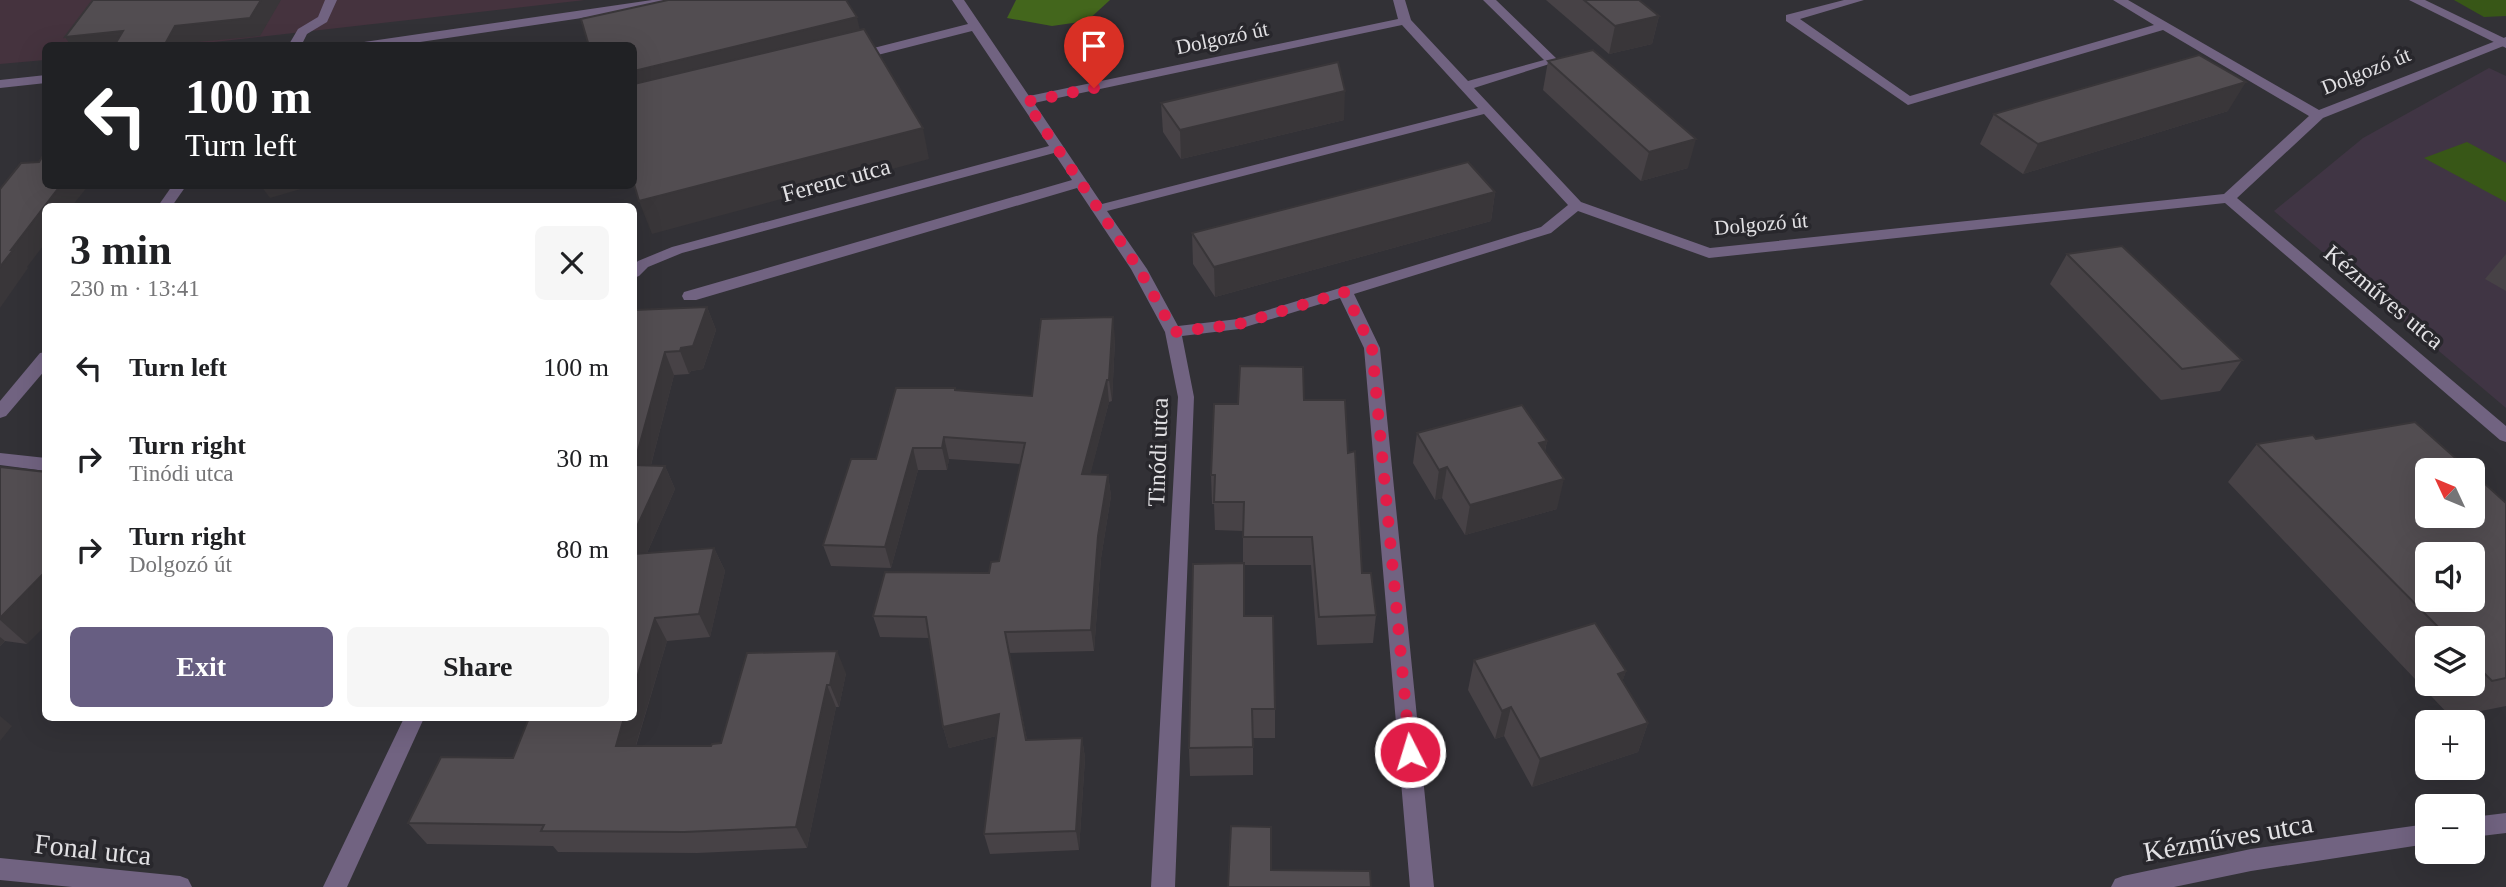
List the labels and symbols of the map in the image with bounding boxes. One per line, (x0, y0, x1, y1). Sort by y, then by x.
pin (1064, 16, 1124, 88)
street label: Dolgozó út (1174, 16, 1271, 59)
street label: Dolgozó út (2318, 42, 2414, 100)
street label: Ferenc utca (779, 153, 893, 207)
street label: Dolgozó út (1713, 208, 1809, 240)
street label: Kézműves utca (2319, 240, 2449, 355)
street label: Tinódi utca (1143, 397, 1173, 507)
north arrow (2415, 458, 2485, 528)
position arrow (1373, 715, 1447, 789)
street label: Kézműves utca (2141, 807, 2316, 868)
street label: Fonal utca (33, 828, 154, 871)

